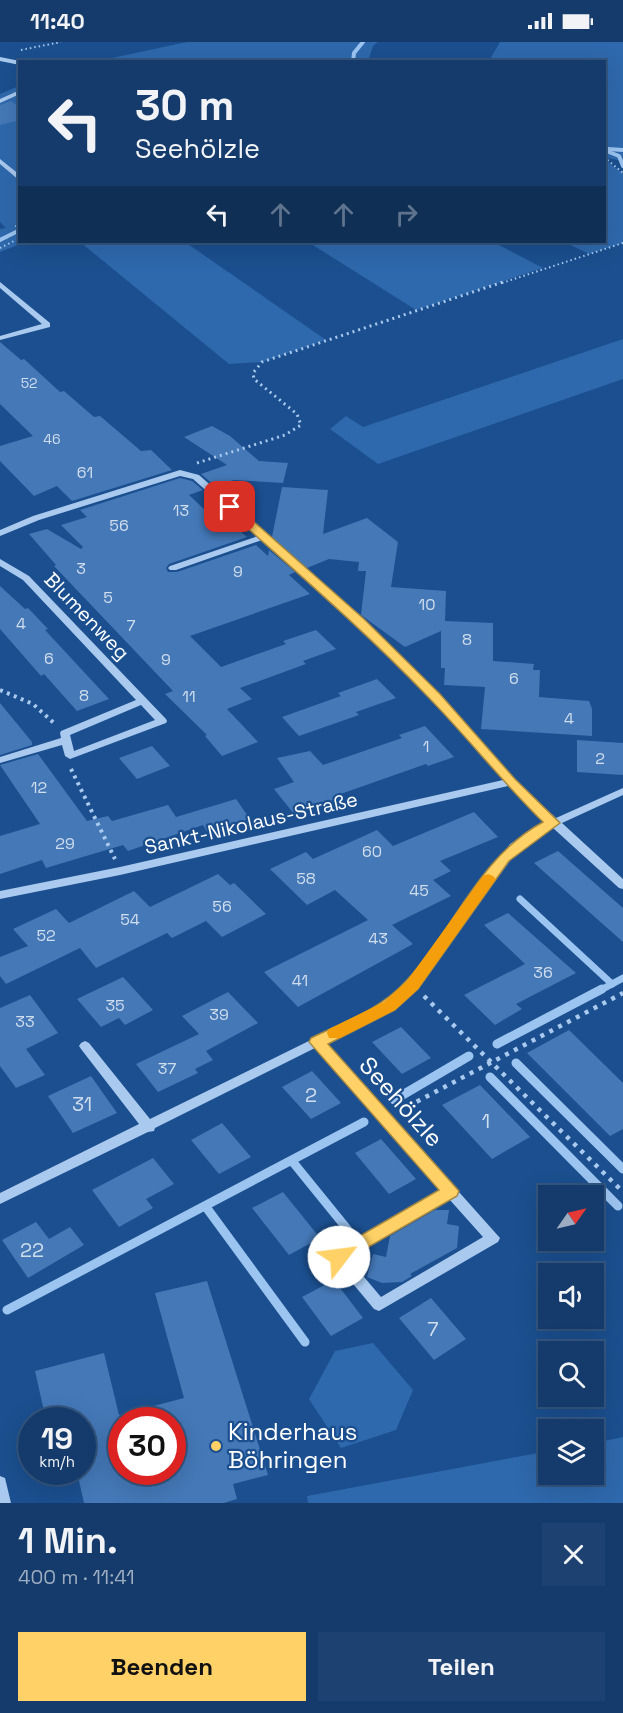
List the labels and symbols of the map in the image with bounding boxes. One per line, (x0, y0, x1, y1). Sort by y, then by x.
house number: 52 (21, 374, 37, 392)
house number: 46 (43, 430, 61, 448)
house number: 61 (77, 462, 93, 483)
pin (204, 481, 255, 532)
house number: 13 (173, 500, 189, 521)
house number: 56 (109, 515, 129, 536)
house number: 3 (76, 558, 86, 579)
house number: 9 (233, 561, 243, 582)
street label: Blumenweg (39, 567, 135, 665)
house number: 5 (103, 587, 113, 608)
house number: 10 (419, 594, 435, 615)
house number: 4 (16, 613, 26, 634)
house number: 7 (126, 615, 136, 636)
house number: 8 (462, 629, 472, 650)
house number: 6 (44, 648, 54, 669)
house number: 9 (161, 649, 171, 670)
house number: 6 (509, 668, 519, 689)
house number: 8 (79, 685, 89, 706)
house number: 11 (182, 686, 196, 707)
house number: 4 (564, 708, 574, 729)
house number: 1 (423, 736, 429, 757)
house number: 2 (595, 748, 605, 769)
house number: 12 (31, 777, 47, 798)
street label: Sankt-Nikolaus-Straße (142, 786, 360, 860)
house number: 29 (55, 833, 75, 854)
house number: 60 (362, 841, 382, 862)
house number: 58 (296, 868, 316, 889)
house number: 45 (409, 880, 429, 901)
house number: 56 (212, 896, 232, 917)
house number: 54 (120, 909, 140, 930)
house number: 52 (36, 925, 56, 946)
house number: 43 (368, 928, 388, 949)
house number: 36 (533, 962, 553, 983)
house number: 41 (292, 970, 308, 991)
house number: 35 (105, 995, 125, 1016)
house number: 39 (209, 1004, 229, 1025)
house number: 33 (15, 1011, 35, 1032)
street label: Seehölzle (353, 1050, 450, 1153)
house number: 37 (158, 1058, 176, 1079)
house number: 2 (305, 1082, 317, 1108)
house number: 31 (72, 1091, 92, 1117)
house number: 1 (482, 1108, 490, 1134)
north arrow (538, 1185, 604, 1251)
position arrow (307, 1225, 371, 1289)
house number: 22 (20, 1237, 44, 1263)
house number: 7 (427, 1316, 439, 1342)
speed limit sign: 30 (108, 1407, 186, 1485)
place label: Kinderhaus Böhringen (228, 1416, 358, 1475)
marker: Kinderhaus Böhringen (209, 1439, 223, 1453)

